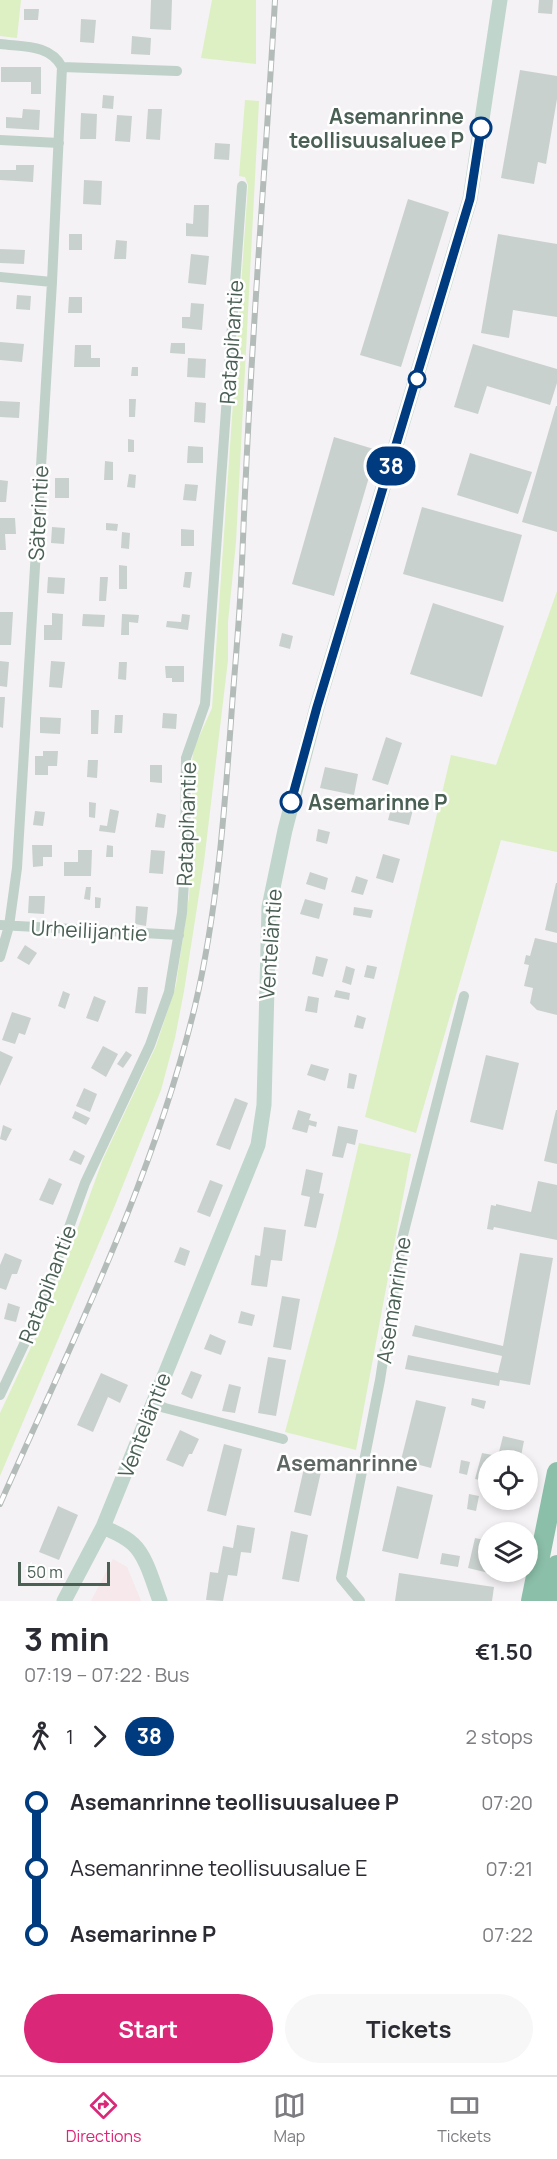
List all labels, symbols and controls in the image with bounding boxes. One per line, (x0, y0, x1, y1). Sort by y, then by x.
place label: Asemanrinne teollisuusaluee P (289, 102, 464, 154)
marker: Asemanrinne teollisuusaluee P (470, 117, 492, 139)
street label: Ratapihantie (213, 279, 249, 405)
unlabelled marker (408, 370, 426, 388)
line badge: 38 (364, 446, 418, 486)
text: 38 (378, 452, 404, 480)
street label: Säterintie (22, 465, 54, 561)
street label: Ratapihantie (170, 761, 202, 887)
place label: Asemarinne P (308, 788, 447, 816)
marker: Asemarinne P (280, 791, 302, 813)
street label: Venteläntie (252, 888, 288, 1000)
street label: Urheilijantie (30, 913, 148, 947)
street label: Ratapihantie (12, 1221, 82, 1347)
street label: Asemanrinne (369, 1235, 417, 1365)
street label: Venteläntie (111, 1368, 177, 1482)
district label: Asemanrinne (276, 1448, 418, 1478)
map controls (478, 1450, 538, 1582)
button: locate (478, 1450, 538, 1510)
button: layers (478, 1522, 538, 1582)
scale bar (18, 1559, 110, 1586)
text: 50 m (27, 1561, 63, 1583)
text: 3 min (24, 1616, 109, 1661)
text: €1.50 (475, 1637, 533, 1667)
text: 07:19 – 07:22 · Bus (24, 1661, 189, 1688)
icon: walk (24, 1720, 57, 1753)
icon: forward (83, 1720, 116, 1753)
text: 38 (137, 1722, 162, 1750)
text: 1 (66, 1723, 74, 1750)
text: 2 stops (465, 1723, 533, 1750)
text: Asemanrinne teollisuusaluee P (70, 1787, 399, 1817)
text: 07:20 (481, 1789, 533, 1816)
text: Asemanrinne teollisuusalue E (70, 1853, 367, 1883)
text: 07:21 (486, 1855, 533, 1882)
text: Asemarinne P (70, 1919, 216, 1949)
text: 07:22 (482, 1921, 533, 1948)
button: Start (24, 1994, 273, 2063)
button: Tickets (285, 1994, 533, 2063)
tab: Directions (66, 2089, 141, 2147)
tab: Map (273, 2089, 306, 2147)
tab: Tickets (437, 2089, 491, 2147)

